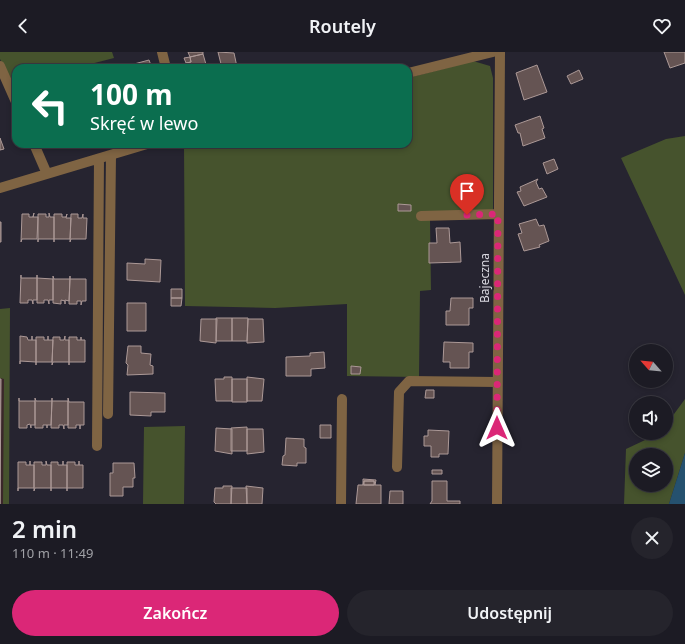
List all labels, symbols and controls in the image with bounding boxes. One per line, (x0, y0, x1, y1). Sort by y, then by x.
text: Routely (309, 14, 376, 38)
icon: back (12, 15, 34, 37)
icon: heart (651, 15, 673, 37)
text: 100 m (90, 75, 173, 113)
icon: left (24, 80, 76, 132)
text: Skręć w lewo (90, 111, 198, 135)
pin (450, 174, 484, 215)
icon: arrive (456, 180, 478, 202)
street label: Bajeczna (476, 253, 493, 303)
north arrow (629, 344, 673, 388)
map controls (629, 344, 673, 492)
button: sound (629, 396, 673, 440)
position arrow (476, 407, 518, 449)
button: layers (629, 448, 673, 492)
text: 2 min (12, 512, 77, 545)
button: close (631, 517, 673, 559)
text: 110 m · 11:49 (12, 544, 93, 562)
button: Zakończ (12, 590, 339, 636)
button: Udostępnij (347, 590, 673, 636)

